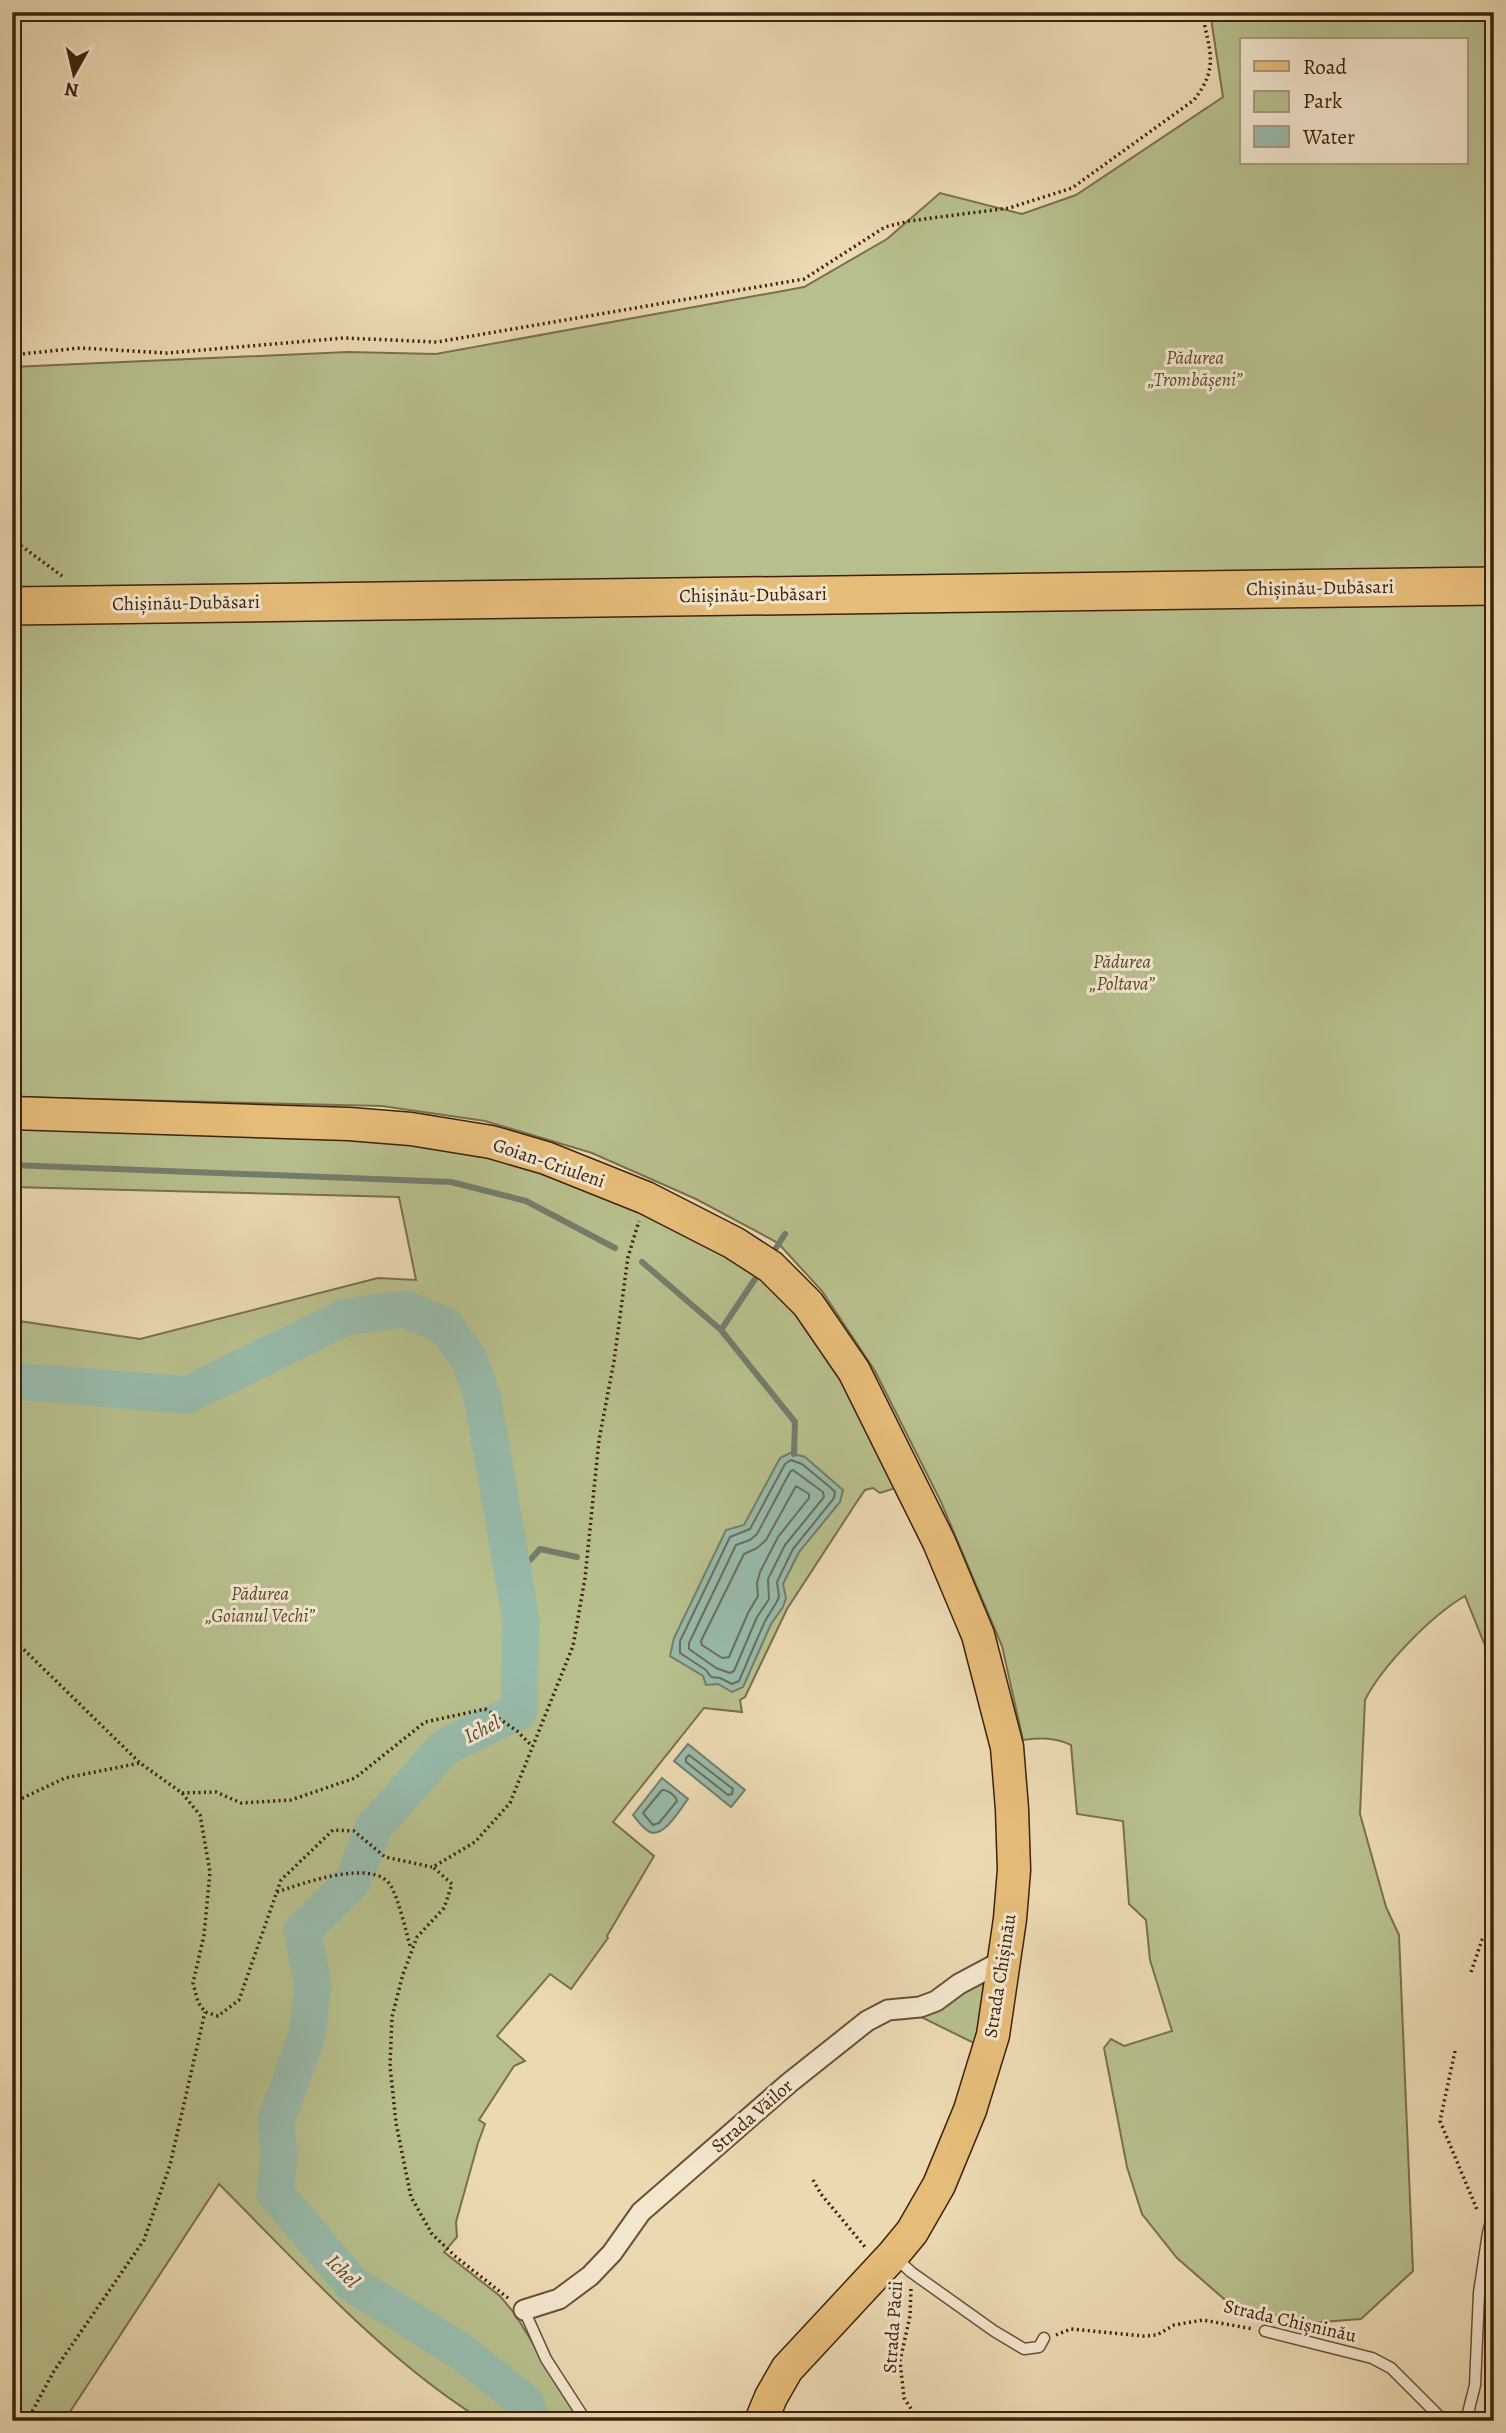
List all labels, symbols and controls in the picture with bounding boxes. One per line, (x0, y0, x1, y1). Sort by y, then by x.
north arrow (38, 38, 108, 108)
legend (1240, 38, 1468, 164)
text: Road (1303, 53, 1347, 81)
text: N (63, 76, 80, 104)
text: Park (1303, 87, 1343, 115)
text: Water (1302, 123, 1355, 151)
park label: Pădurea „Trombășeni” (1146, 345, 1243, 393)
street label: Chișinău-Dubăsari (1246, 574, 1394, 602)
street label: Chișinău-Dubăsari (679, 581, 827, 609)
street label: Chișinău-Dubăsari (112, 589, 260, 617)
park label: Pădurea „Poltava” (1088, 949, 1155, 997)
street label: Goian-Criuleni (489, 1132, 609, 1194)
park label: Pădurea „Goianul Vechi” (204, 1581, 316, 1629)
water label: Ichel (459, 1708, 506, 1750)
street label: Strada Chișinău (977, 1912, 1023, 2040)
street label: Strada Văilor (705, 2073, 799, 2159)
water label: Ichel (320, 2248, 366, 2295)
street label: Strada Păcii (877, 2280, 909, 2374)
street label: Strada Chișninău (1221, 2293, 1360, 2349)

